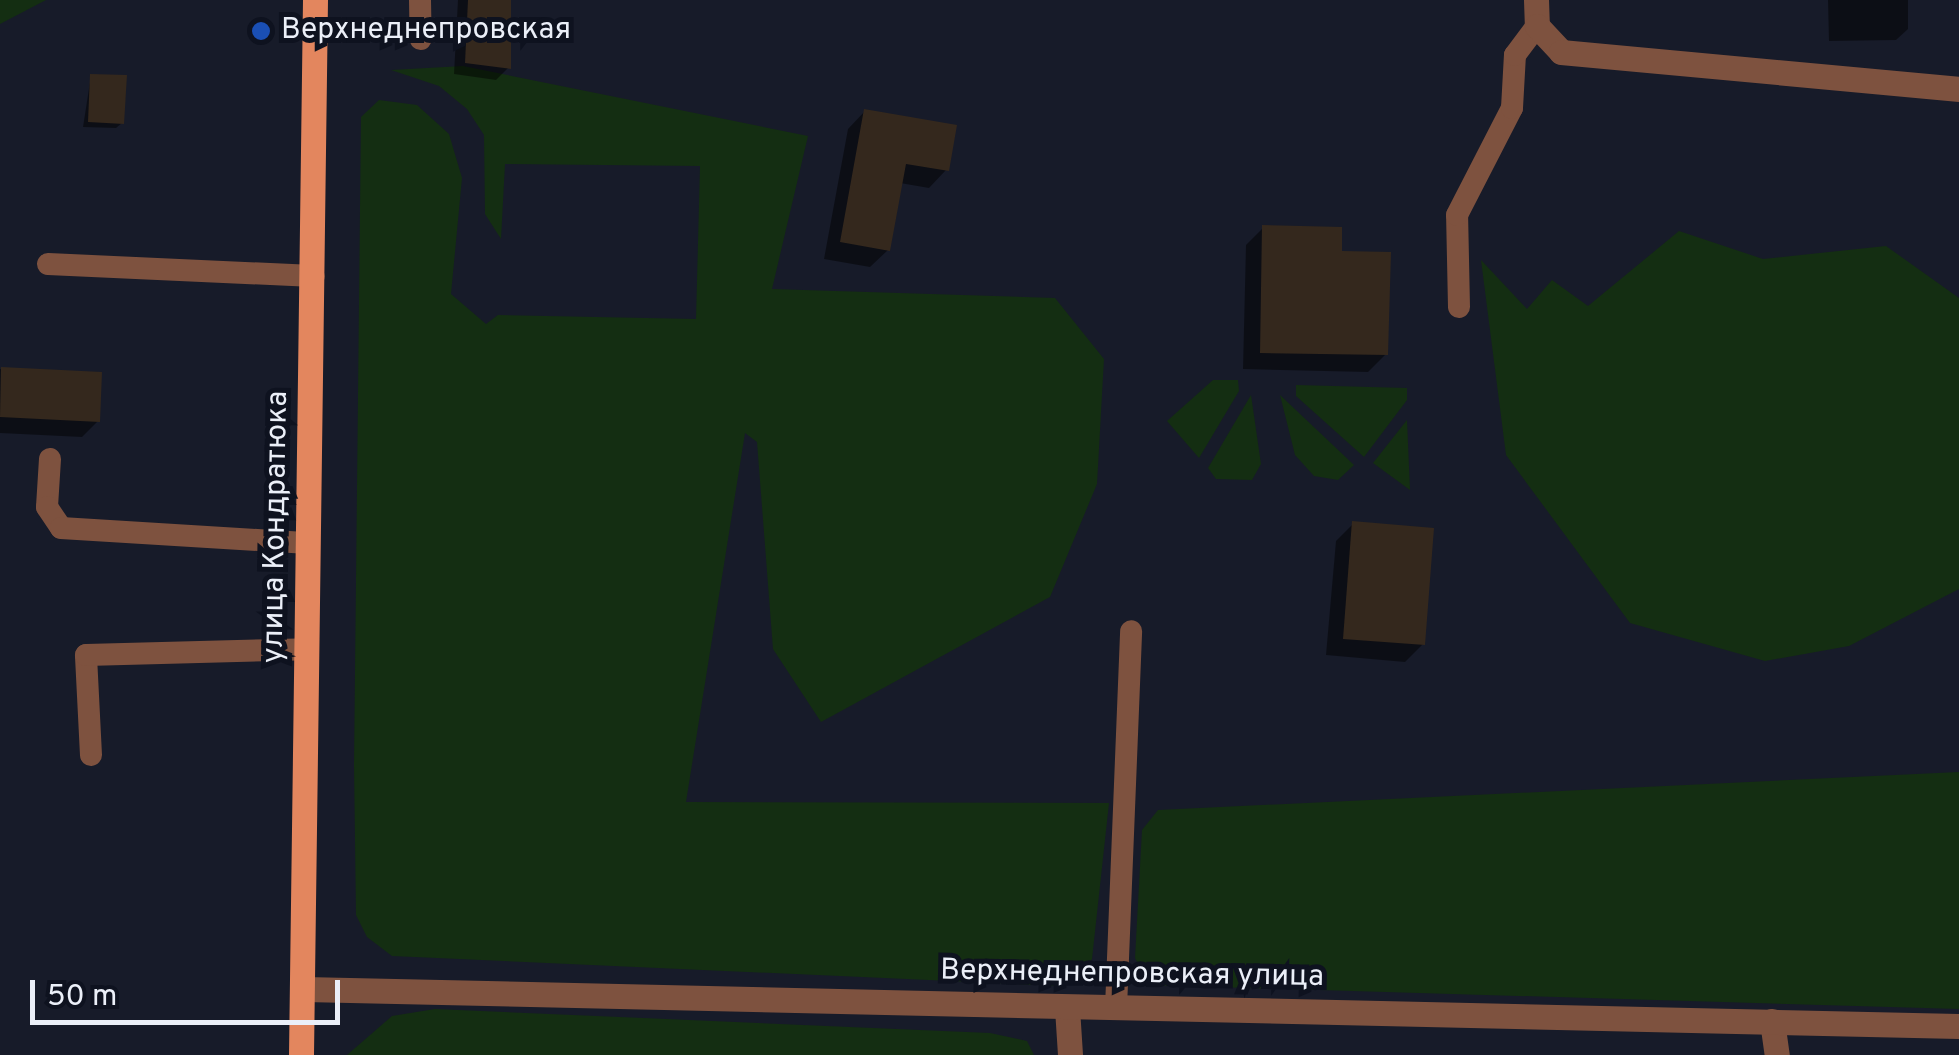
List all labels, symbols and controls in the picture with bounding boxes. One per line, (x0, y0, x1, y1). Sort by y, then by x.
place label: Верхнеднепровская (281, 13, 571, 49)
marker: Верхнеднепровская (250, 20, 272, 42)
street label: улица Кондратюка (257, 390, 297, 664)
street label: Верхнеднепровская улица (940, 954, 1324, 996)
scale bar (35, 960, 345, 1022)
text: 50 m (47, 979, 117, 1016)

